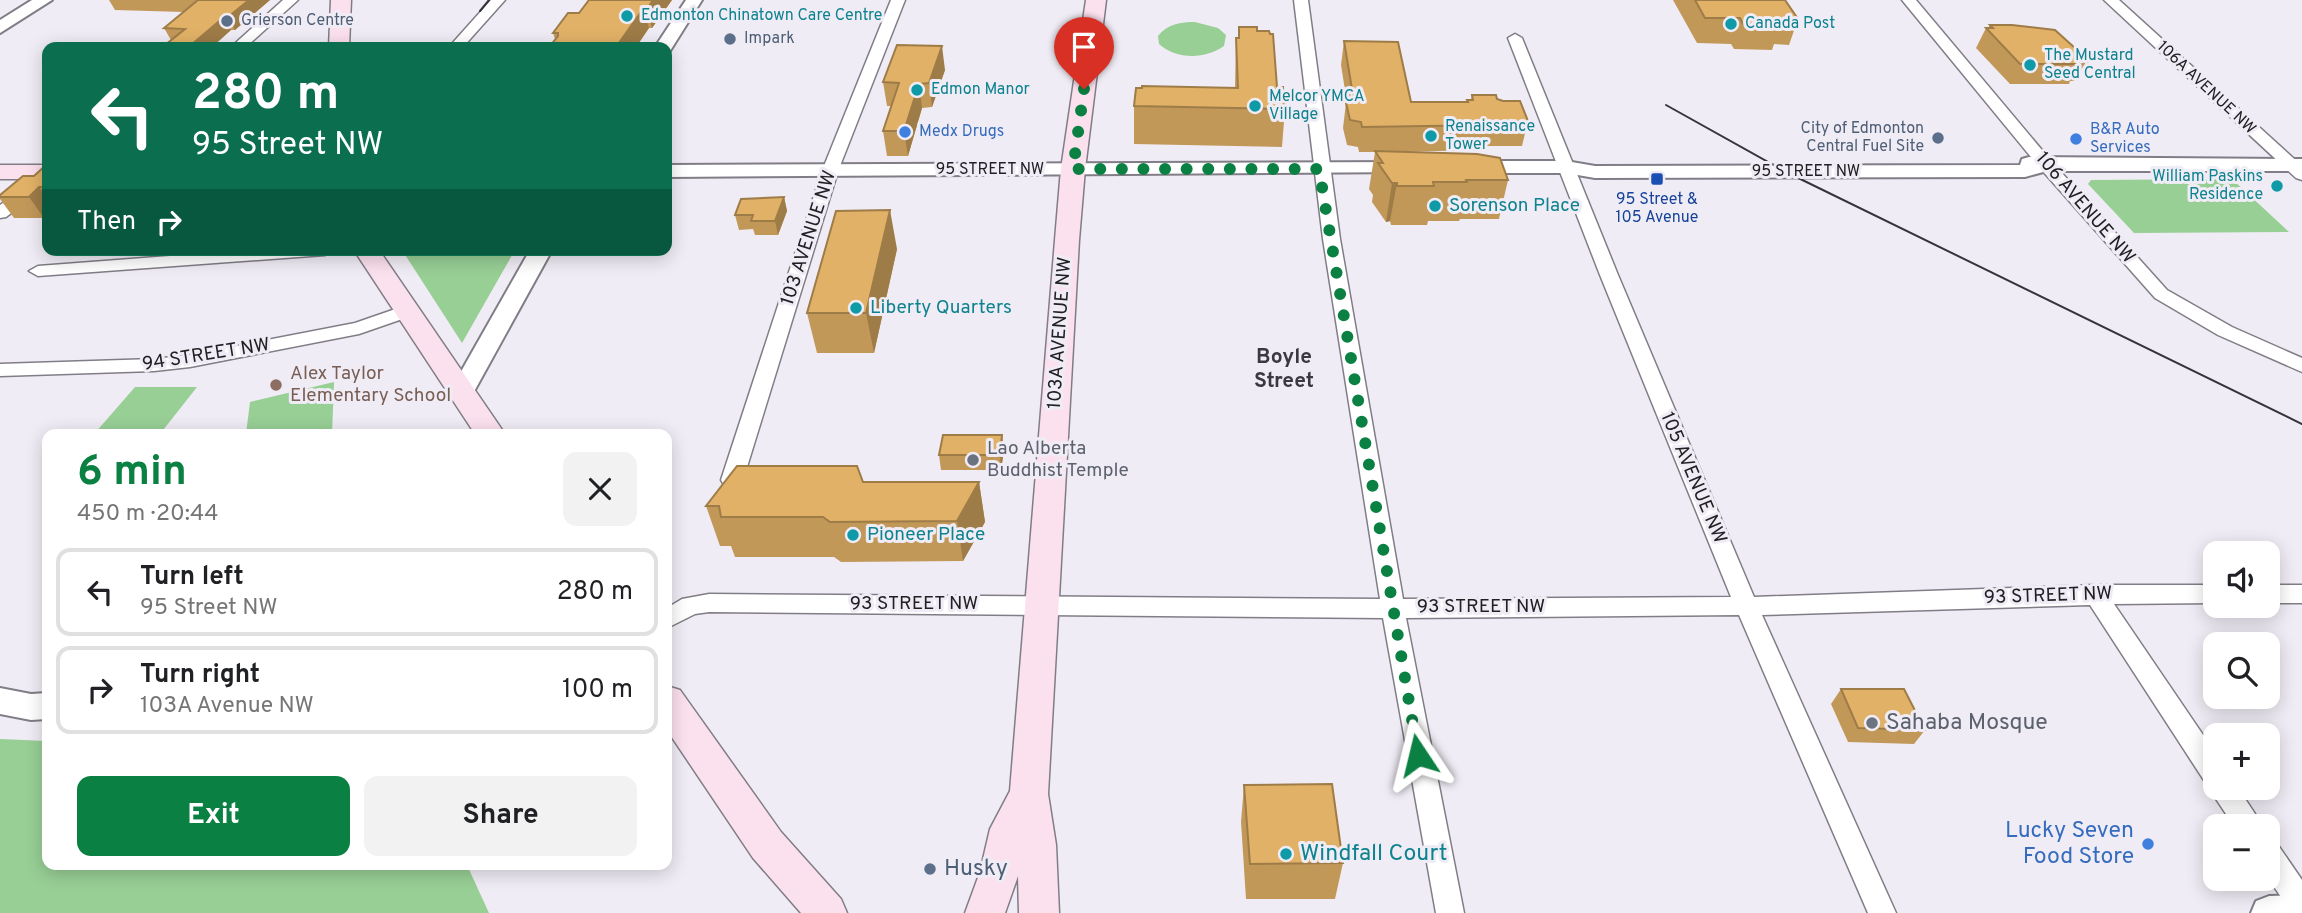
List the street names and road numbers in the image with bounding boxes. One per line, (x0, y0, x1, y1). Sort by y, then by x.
street label: 106A AVENUE NW (2152, 37, 2260, 139)
street label: 106 AVENUE NW (2030, 147, 2140, 269)
street label: 95 STREET NW (936, 160, 1044, 180)
street label: 95 STREET NW (1752, 162, 1860, 182)
street label: 103 AVENUE NW (776, 167, 842, 309)
street label: 103A AVENUE NW (1043, 256, 1077, 410)
street label: 94 STREET NW (140, 333, 272, 377)
street label: 105 AVENUE NW (1654, 408, 1732, 548)
street label: 93 STREET NW (1983, 582, 2113, 610)
street label: 93 STREET NW (850, 592, 978, 616)
street label: 93 STREET NW (1417, 595, 1545, 619)

